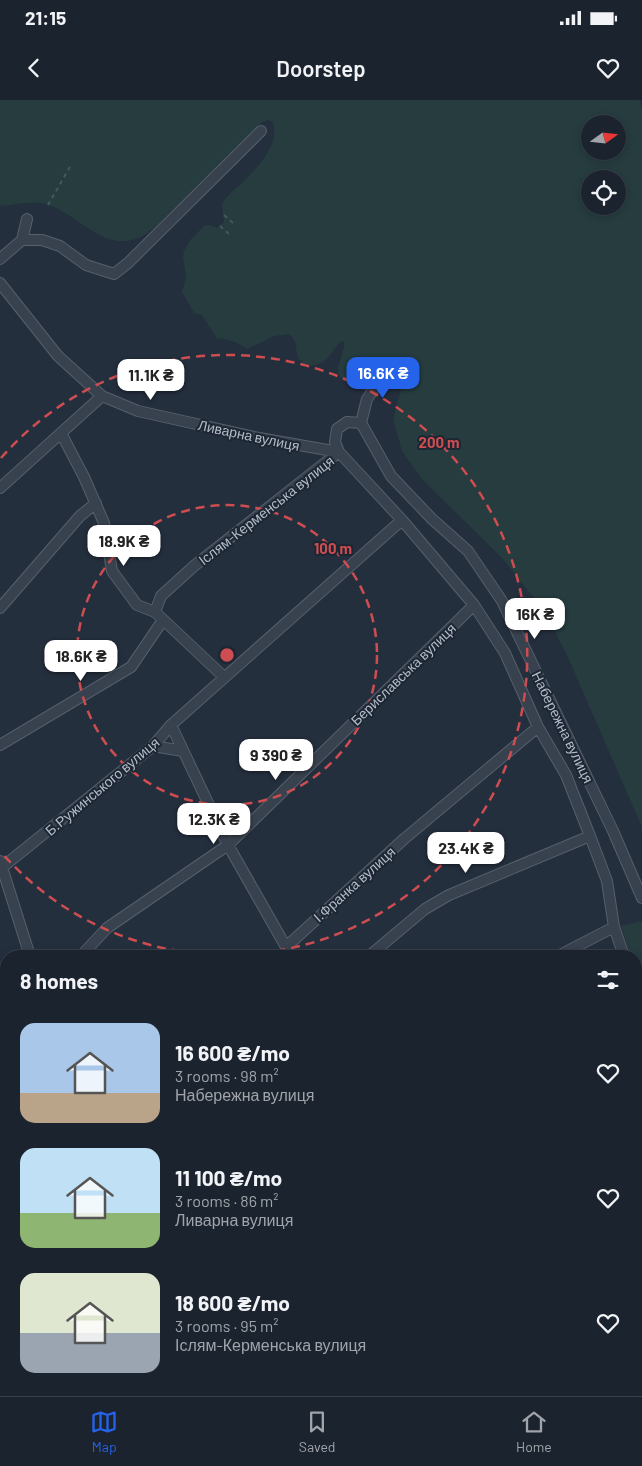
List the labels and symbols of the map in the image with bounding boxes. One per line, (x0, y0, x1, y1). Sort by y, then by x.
north arrow (581, 115, 626, 160)
pin: 16.6K ₴ (337, 356, 429, 399)
pin: 11.1K ₴ (105, 358, 197, 401)
street label: Ливарна вулиця (197, 416, 301, 454)
text: 200 m (418, 433, 460, 451)
street label: Іслям-Керменська вулиця (195, 452, 337, 568)
pin: 18.9K ₴ (78, 524, 170, 567)
text: 100 m (314, 539, 352, 557)
pin: 16K ₴ (500, 598, 570, 640)
street label: Бериславська вулиця (347, 619, 459, 729)
pin: 18.6K ₴ (35, 640, 127, 682)
centre of rings (218, 646, 236, 664)
street label: Набережна вулиця (529, 668, 597, 786)
street label: Б.Ружинського вулиця (42, 733, 162, 839)
pin: 9 390 ₴ (230, 738, 322, 781)
pin: 12.3K ₴ (168, 802, 260, 845)
pin: 23.4K ₴ (420, 832, 512, 874)
street label: І.Франка вулиця (310, 843, 398, 925)

